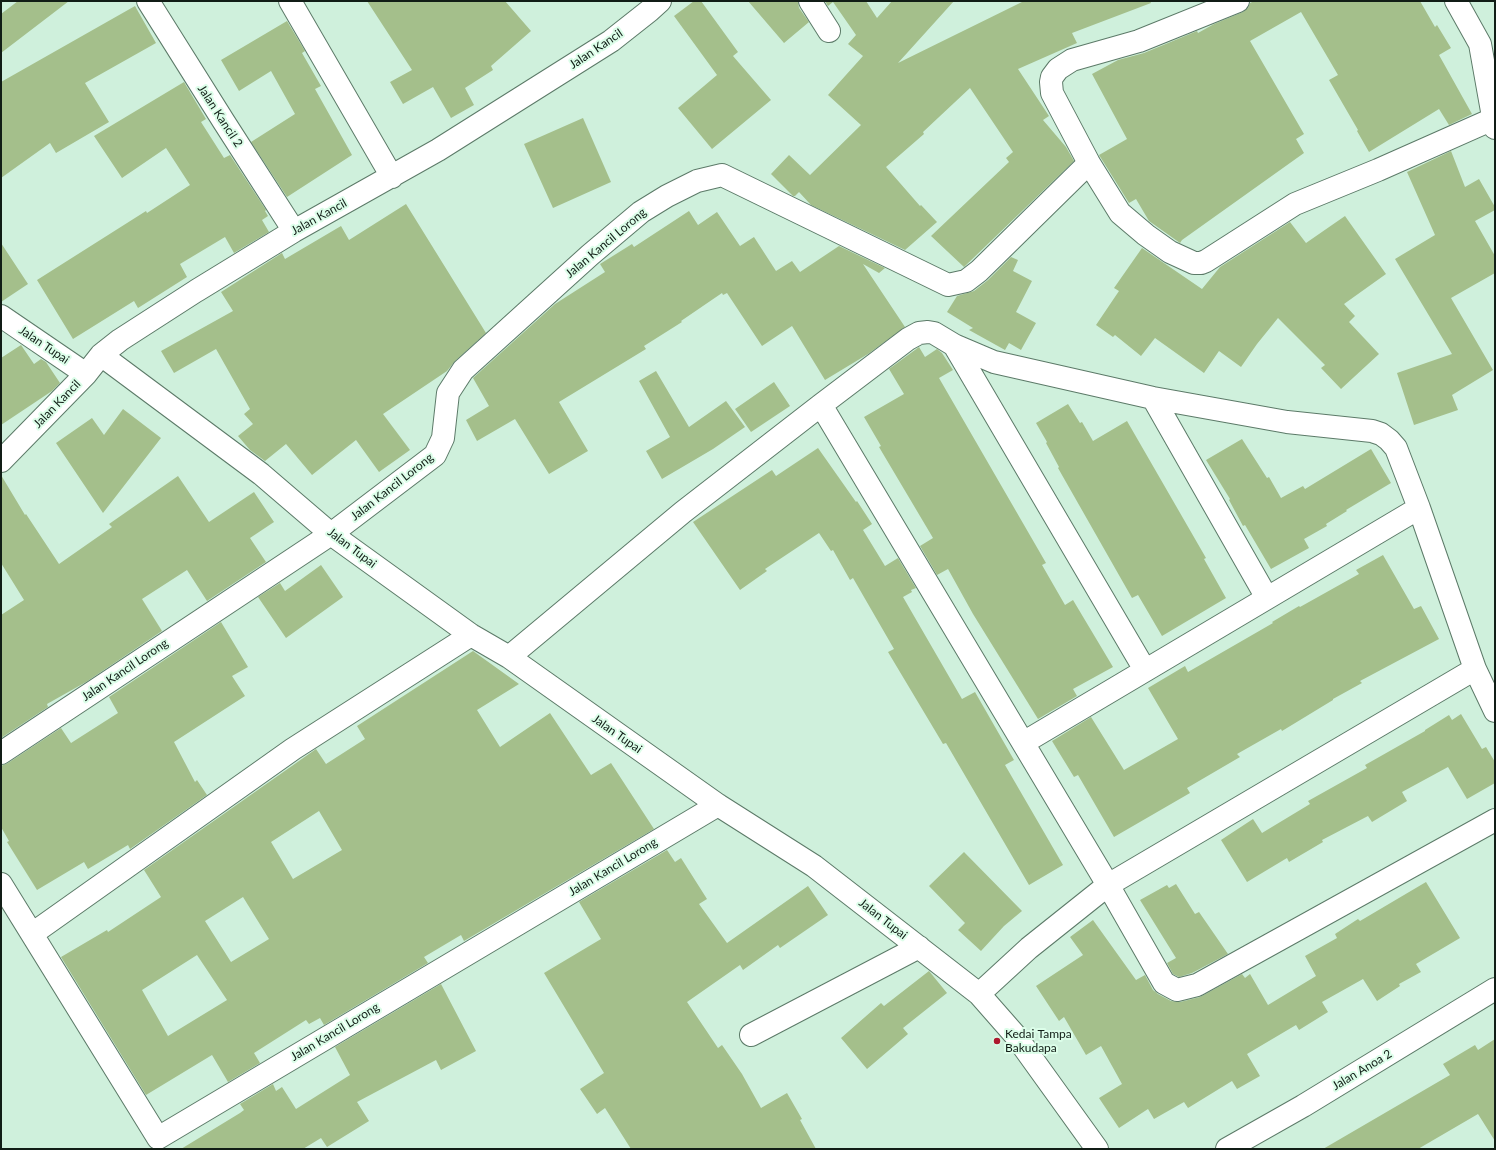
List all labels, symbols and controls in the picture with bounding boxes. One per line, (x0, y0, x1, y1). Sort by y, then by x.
street label: Jalan Kancil (567, 26, 625, 72)
street label: Jalan Kancil 2 (195, 82, 245, 150)
street label: Jalan Kancil (289, 196, 349, 238)
street label: Jalan Kancil Lorong (563, 205, 649, 281)
street label: Jalan Tupai (16, 323, 72, 367)
street label: Jalan Kancil (31, 377, 83, 431)
street label: Jalan Kancil Lorong (348, 450, 436, 524)
street label: Jalan Tupai (325, 525, 379, 571)
street label: Jalan Kancil Lorong (79, 636, 171, 704)
street label: Jalan Tupai (589, 712, 645, 756)
street label: Jalan Kancil Lorong (566, 835, 660, 899)
street label: Jalan Tupai (856, 896, 910, 942)
street label: Jalan Kancil Lorong (288, 1000, 382, 1064)
place label: Kedai Tampa Bakudapa (1005, 1027, 1072, 1055)
marker: Kedai Tampa Bakudapa (992, 1036, 1002, 1046)
street label: Jalan Anoa 2 (1330, 1047, 1394, 1093)

